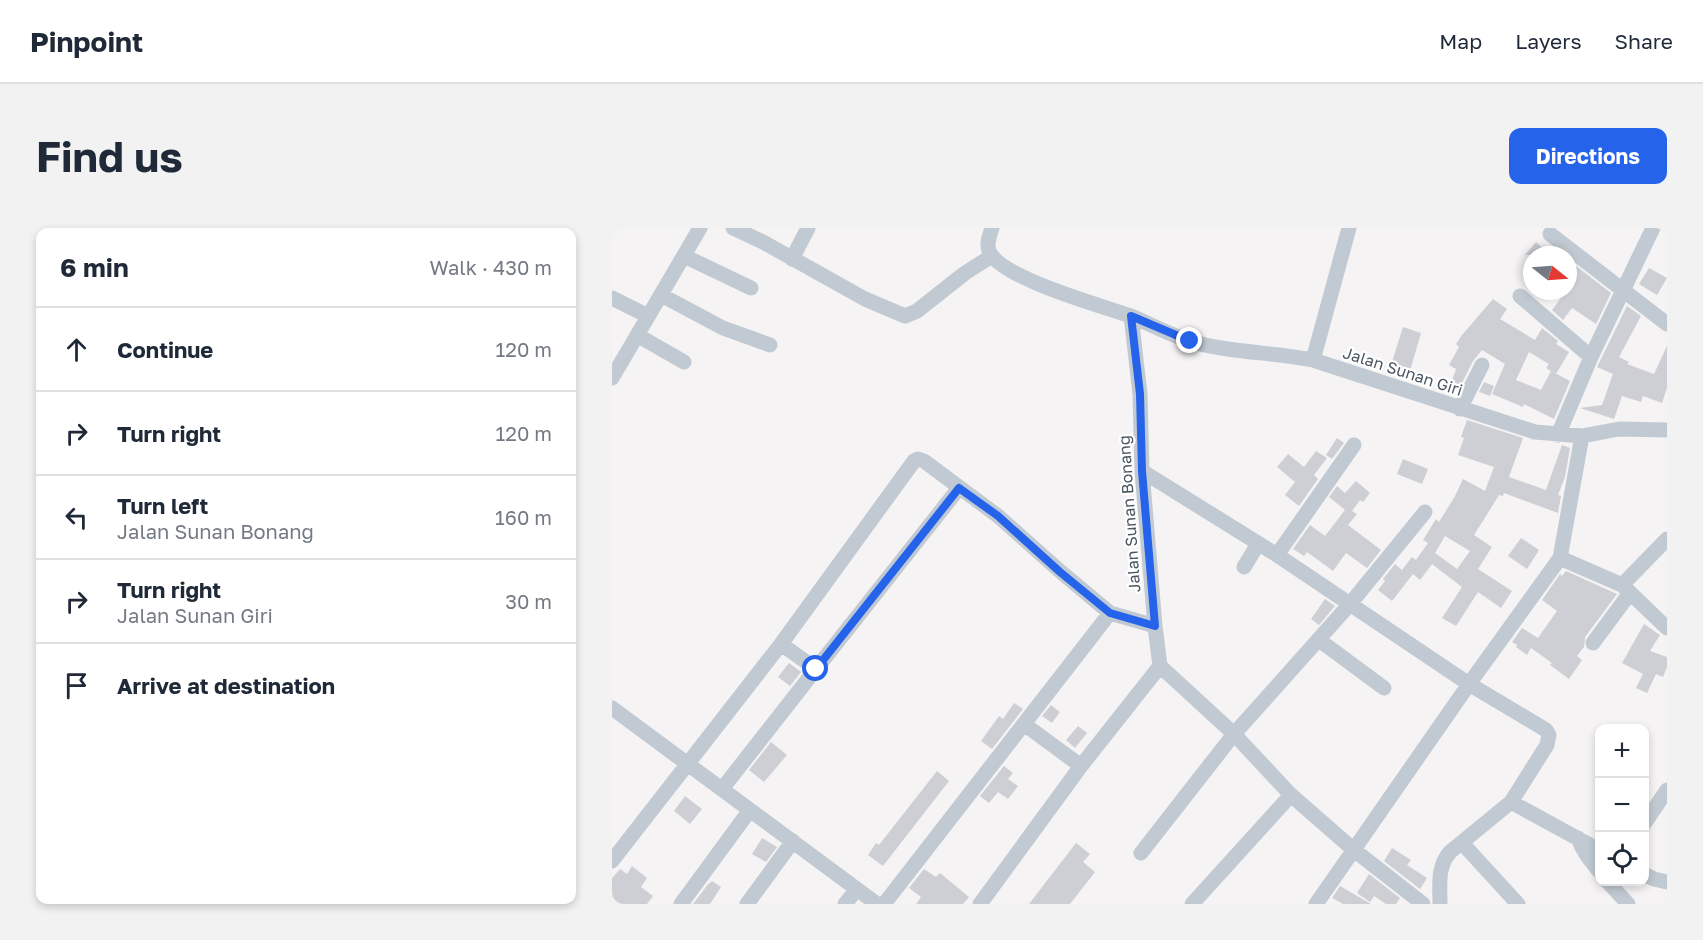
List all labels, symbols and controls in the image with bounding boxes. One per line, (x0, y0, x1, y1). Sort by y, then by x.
text: Pinpoint (30, 25, 143, 58)
text: Map (1439, 28, 1482, 54)
text: Layers (1515, 28, 1582, 54)
text: Share (1615, 28, 1673, 54)
button: Directions (1509, 128, 1667, 184)
text: Find us (36, 131, 183, 181)
north arrow (1523, 246, 1577, 300)
text: 6 min (60, 252, 129, 283)
text: Walk · 430 m (430, 255, 552, 279)
route end (1176, 327, 1202, 353)
icon: ahead (60, 333, 93, 366)
text: Continue (117, 336, 213, 363)
text: 120 m (496, 337, 552, 361)
street label: Jalan Sunan Giri (1341, 342, 1465, 400)
icon: right (60, 417, 93, 450)
text: Turn right (117, 420, 221, 447)
text: 120 m (496, 421, 552, 445)
street label: Jalan Sunan Bonang (1114, 435, 1144, 593)
text: Turn left (117, 492, 208, 519)
icon: left (60, 501, 93, 534)
text: 160 m (495, 505, 552, 529)
text: Jalan Sunan Bonang (117, 519, 314, 543)
text: Turn right (117, 576, 221, 603)
icon: right (60, 585, 93, 618)
text: 30 m (505, 589, 552, 613)
text: Jalan Sunan Giri (117, 603, 273, 627)
route start (802, 655, 828, 681)
icon: arrive (60, 669, 93, 702)
text: Arrive at destination (117, 672, 335, 699)
map controls (1595, 724, 1649, 886)
button: + (1595, 724, 1649, 778)
button: − (1595, 778, 1649, 832)
button: locate (1595, 832, 1649, 886)

